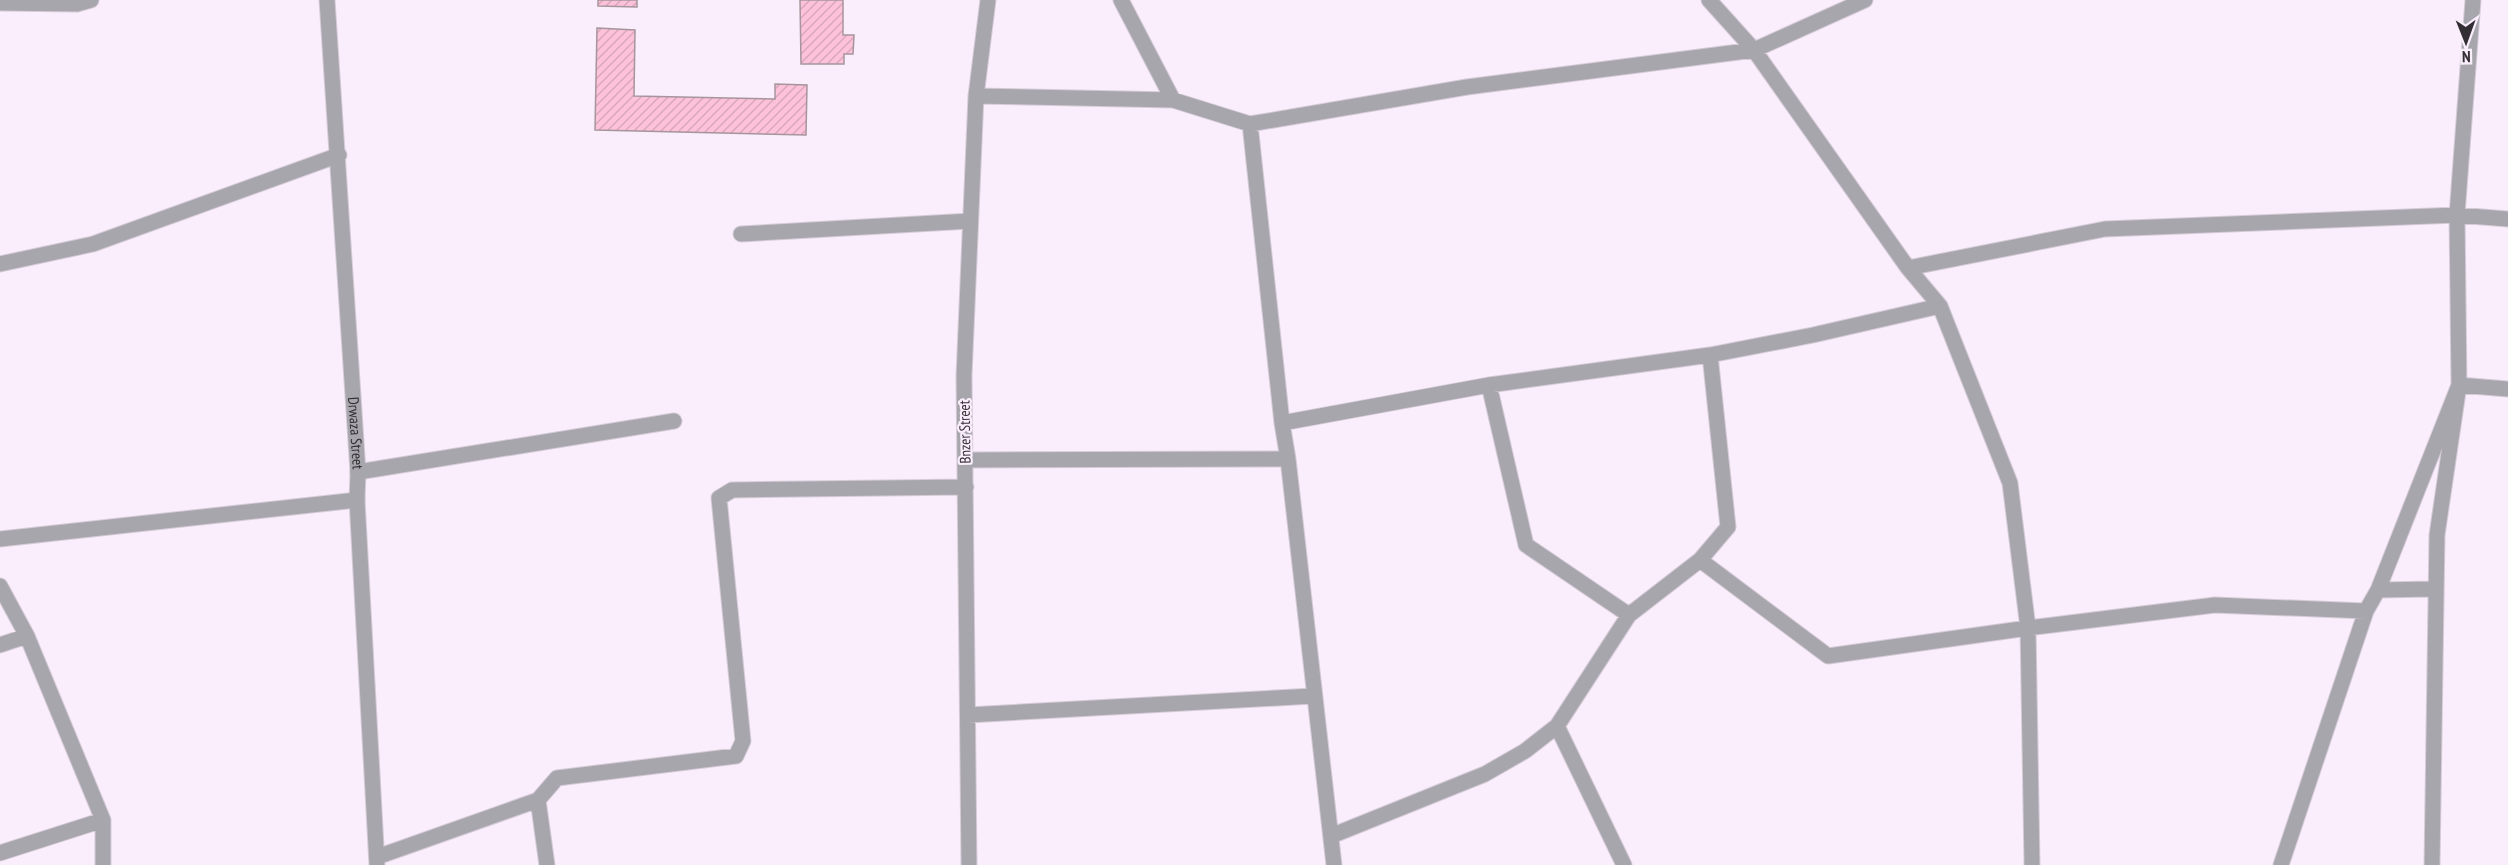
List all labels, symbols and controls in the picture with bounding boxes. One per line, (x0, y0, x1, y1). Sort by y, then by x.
north arrow (2436, 12, 2496, 72)
text: N (2462, 47, 2471, 67)
street label: Drwaza Street (344, 396, 368, 470)
street label: Bnzer Street (954, 400, 975, 464)

